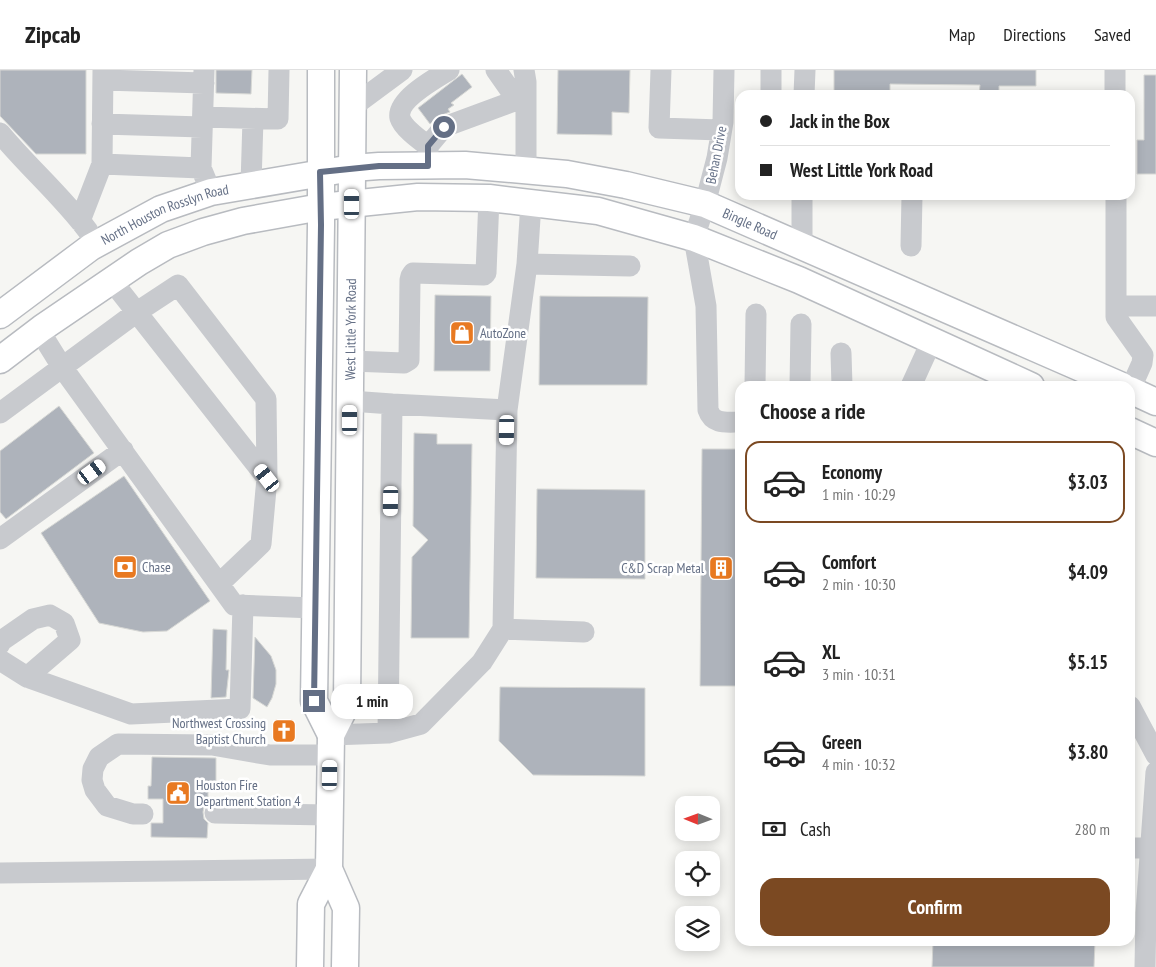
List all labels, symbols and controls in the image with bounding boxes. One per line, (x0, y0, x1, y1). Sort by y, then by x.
text: Zipcab (25, 19, 81, 50)
text: Map (949, 23, 975, 46)
text: Directions (1003, 23, 1066, 46)
text: Saved (1094, 23, 1131, 46)
text: Jack in the Box (790, 109, 890, 133)
route start (433, 116, 455, 138)
street label: Behan Drive (702, 124, 730, 186)
text: West Little York Road (790, 158, 933, 182)
street label: North Houston Rosslyn Road (98, 180, 230, 249)
car (344, 189, 359, 219)
street label: Bingle Road (720, 204, 780, 243)
street label: West Little York Road (341, 278, 360, 380)
shop icon: AutoZone (449, 320, 475, 346)
place label: AutoZone (480, 324, 526, 342)
text: Choose a ride (760, 397, 865, 425)
car (342, 405, 357, 435)
car (499, 415, 514, 445)
car (75, 457, 108, 487)
icon: car (762, 460, 807, 505)
text: Economy (822, 460, 882, 484)
car (251, 462, 282, 494)
text: $3.03 (1068, 470, 1108, 494)
text: 1 min · 10:29 (822, 484, 896, 504)
car (383, 486, 398, 516)
icon: car (762, 550, 807, 595)
text: Comfort (822, 550, 876, 574)
bank icon: Chase (112, 554, 138, 580)
building icon: C&D Scrap Metal (708, 555, 734, 581)
place label: Chase (142, 558, 171, 576)
place label: C&D Scrap Metal (621, 559, 705, 577)
text: $4.09 (1068, 560, 1108, 584)
text: 2 min · 10:30 (822, 574, 896, 594)
icon: car (762, 640, 807, 685)
text: XL (822, 640, 840, 664)
text: $5.15 (1068, 650, 1108, 674)
text: 3 min · 10:31 (822, 664, 896, 684)
callout: 1 min (332, 684, 414, 718)
route end (303, 690, 325, 712)
text: 1 min (356, 691, 388, 711)
place label: Northwest Crossing Baptist Church (172, 714, 266, 748)
church icon: Northwest Crossing Baptist Church (271, 718, 297, 744)
icon: car (762, 730, 807, 775)
text: Green (822, 730, 862, 754)
text: $3.80 (1068, 740, 1108, 764)
text: 4 min · 10:32 (822, 754, 896, 774)
car (322, 760, 337, 790)
place label: Houston Fire Department Station 4 (196, 776, 301, 810)
public building icon: Houston Fire Department Station 4 (165, 780, 191, 806)
north arrow (675, 796, 720, 841)
map controls (675, 796, 720, 951)
icon: cash (760, 815, 788, 843)
text: Cash (800, 817, 831, 841)
text: 280 m (1075, 819, 1110, 839)
button: locate (675, 851, 720, 896)
button: Confirm (760, 878, 1110, 936)
button: layers (675, 906, 720, 951)

